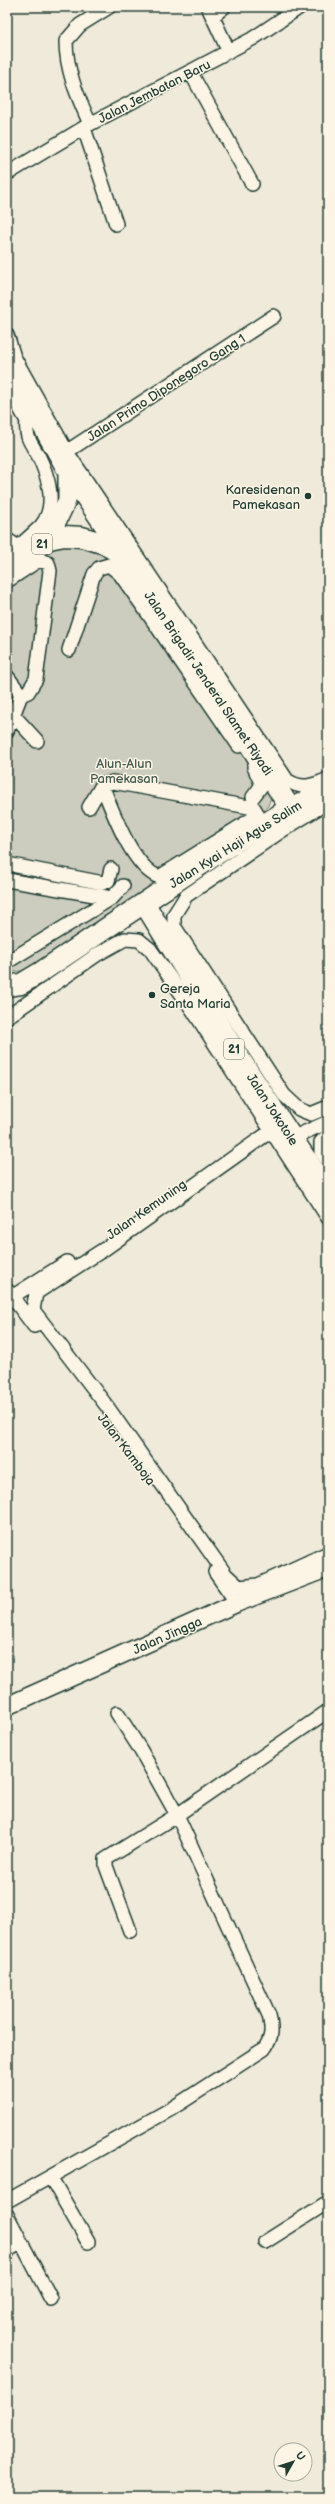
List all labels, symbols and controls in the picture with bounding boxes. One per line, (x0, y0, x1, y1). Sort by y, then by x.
street label: Jalan Jembatan Baru (96, 57, 213, 127)
street label: Jalan Primo Diponegoro Gang 1 (84, 331, 249, 445)
place label: Karesidenan Pamekasan (226, 482, 300, 513)
marker: Karesidenan Pamekasan (303, 491, 313, 501)
road number: 21 (32, 534, 52, 554)
street label: Jalan Brigadir Jenderal Slamet Riyadi (140, 588, 276, 779)
park label: Alun-Alun Pamekasan (90, 756, 158, 787)
street label: Jalan Kyai Haji Agus Salim (166, 797, 305, 892)
place label: Gereja Santa Maria (160, 981, 231, 1012)
marker: Gereja Santa Maria (147, 990, 157, 1000)
road number: 21 (224, 1039, 244, 1059)
street label: Jalan Jokotole (243, 1070, 302, 1149)
street label: Jalan Kemuning (103, 1176, 190, 1243)
street label: Jalan Kamboja (94, 1410, 159, 1489)
street label: Jalan Jingga (130, 1614, 204, 1658)
north arrow (273, 2442, 313, 2482)
text: U (293, 2449, 308, 2463)

